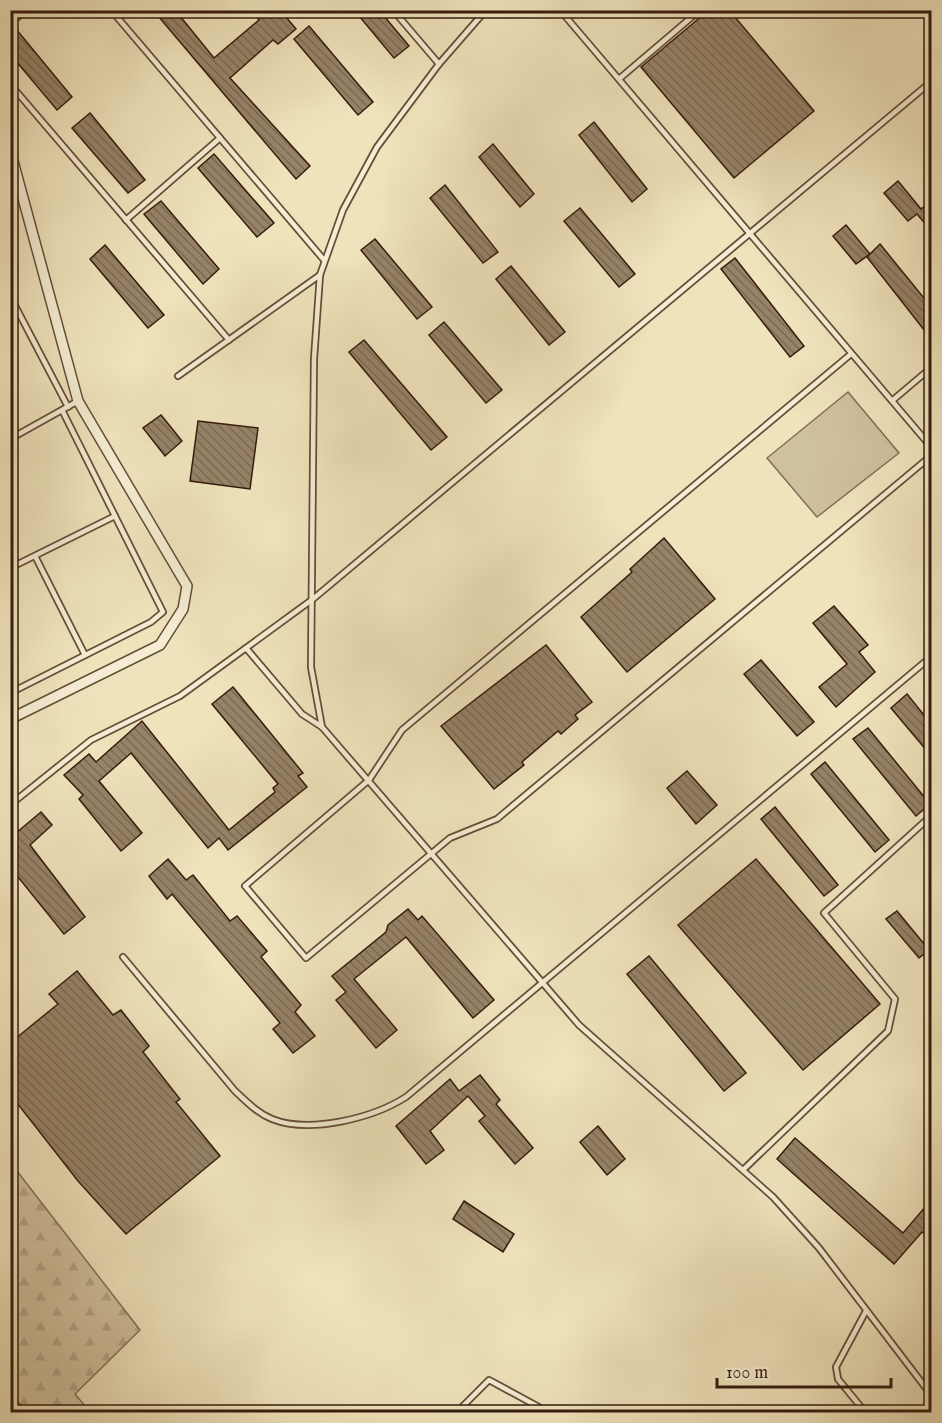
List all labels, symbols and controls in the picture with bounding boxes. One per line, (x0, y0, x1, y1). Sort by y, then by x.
scale bar (717, 1351, 891, 1389)
text: 100 m (726, 1362, 768, 1385)

